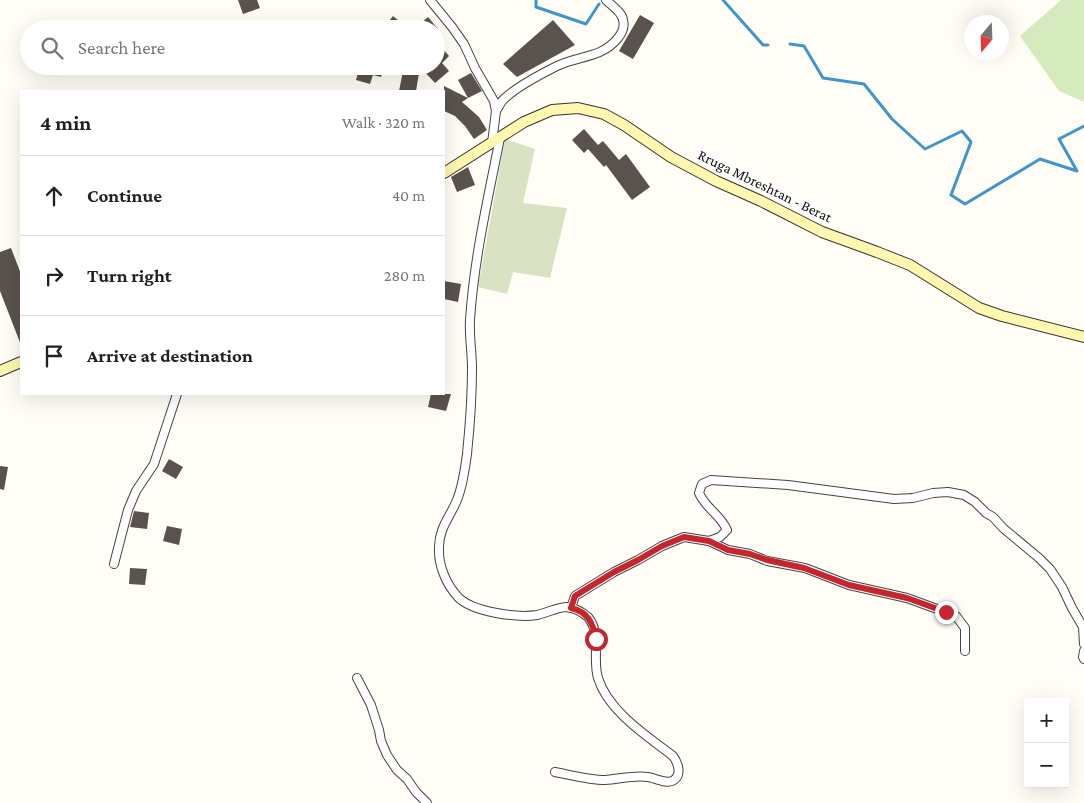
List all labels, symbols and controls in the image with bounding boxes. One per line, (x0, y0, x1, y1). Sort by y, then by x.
north arrow (964, 15, 1009, 60)
search box (20, 20, 445, 75)
icon: search (38, 34, 66, 62)
text: Search here (78, 37, 165, 58)
text: 4 min (40, 111, 91, 135)
text: Walk · 320 m (342, 114, 425, 131)
street label: Rruga Mbreshtan - Berat (695, 147, 835, 227)
icon: ahead (40, 182, 68, 210)
text: Continue (87, 185, 162, 206)
text: 40 m (392, 187, 425, 204)
icon: right (40, 262, 68, 290)
text: Turn right (87, 265, 172, 286)
text: 280 m (384, 267, 425, 284)
icon: arrive (40, 342, 68, 370)
text: Arrive at destination (87, 345, 253, 366)
route end (935, 601, 958, 624)
route start (585, 628, 608, 651)
map controls (1024, 698, 1069, 788)
button: + (1024, 698, 1069, 743)
button: − (1024, 743, 1069, 788)

